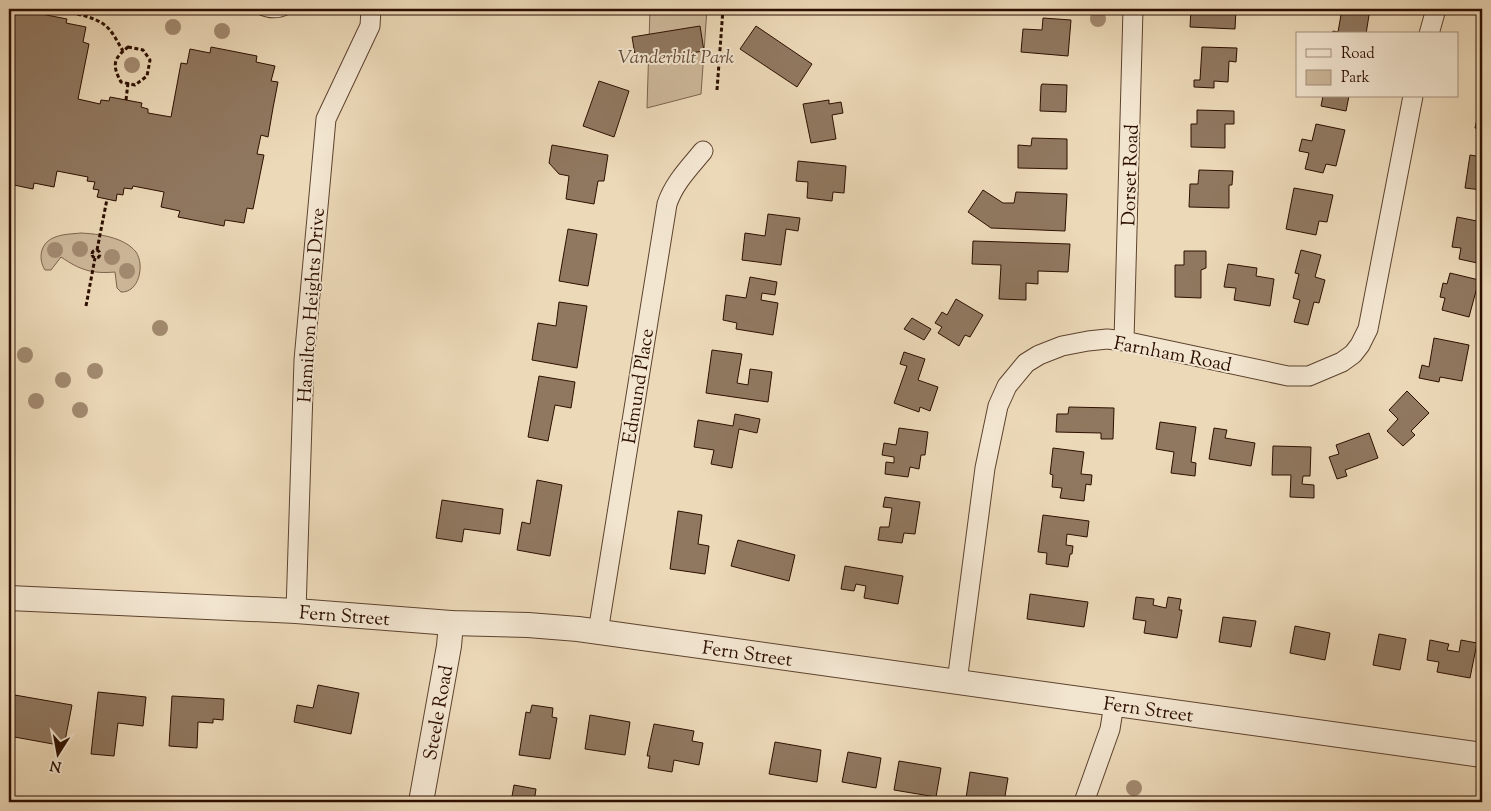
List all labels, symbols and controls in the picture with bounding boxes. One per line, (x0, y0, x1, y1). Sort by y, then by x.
legend (1296, 32, 1458, 98)
text: Road (1341, 44, 1375, 65)
park label: Vanderbilt Park (618, 45, 735, 72)
text: Park (1341, 68, 1370, 89)
street label: Dorset Road (1116, 123, 1147, 227)
street label: Hamilton Heights Drive (292, 207, 333, 404)
street label: Edmund Place (617, 327, 662, 446)
street label: Farnham Road (1111, 331, 1234, 380)
street label: Fern Street (298, 600, 391, 634)
street label: Fern Street (700, 635, 794, 675)
street label: Steele Road (418, 663, 461, 763)
street label: Fern Street (1101, 691, 1195, 731)
north arrow (32, 728, 82, 778)
text: N (49, 754, 63, 776)

